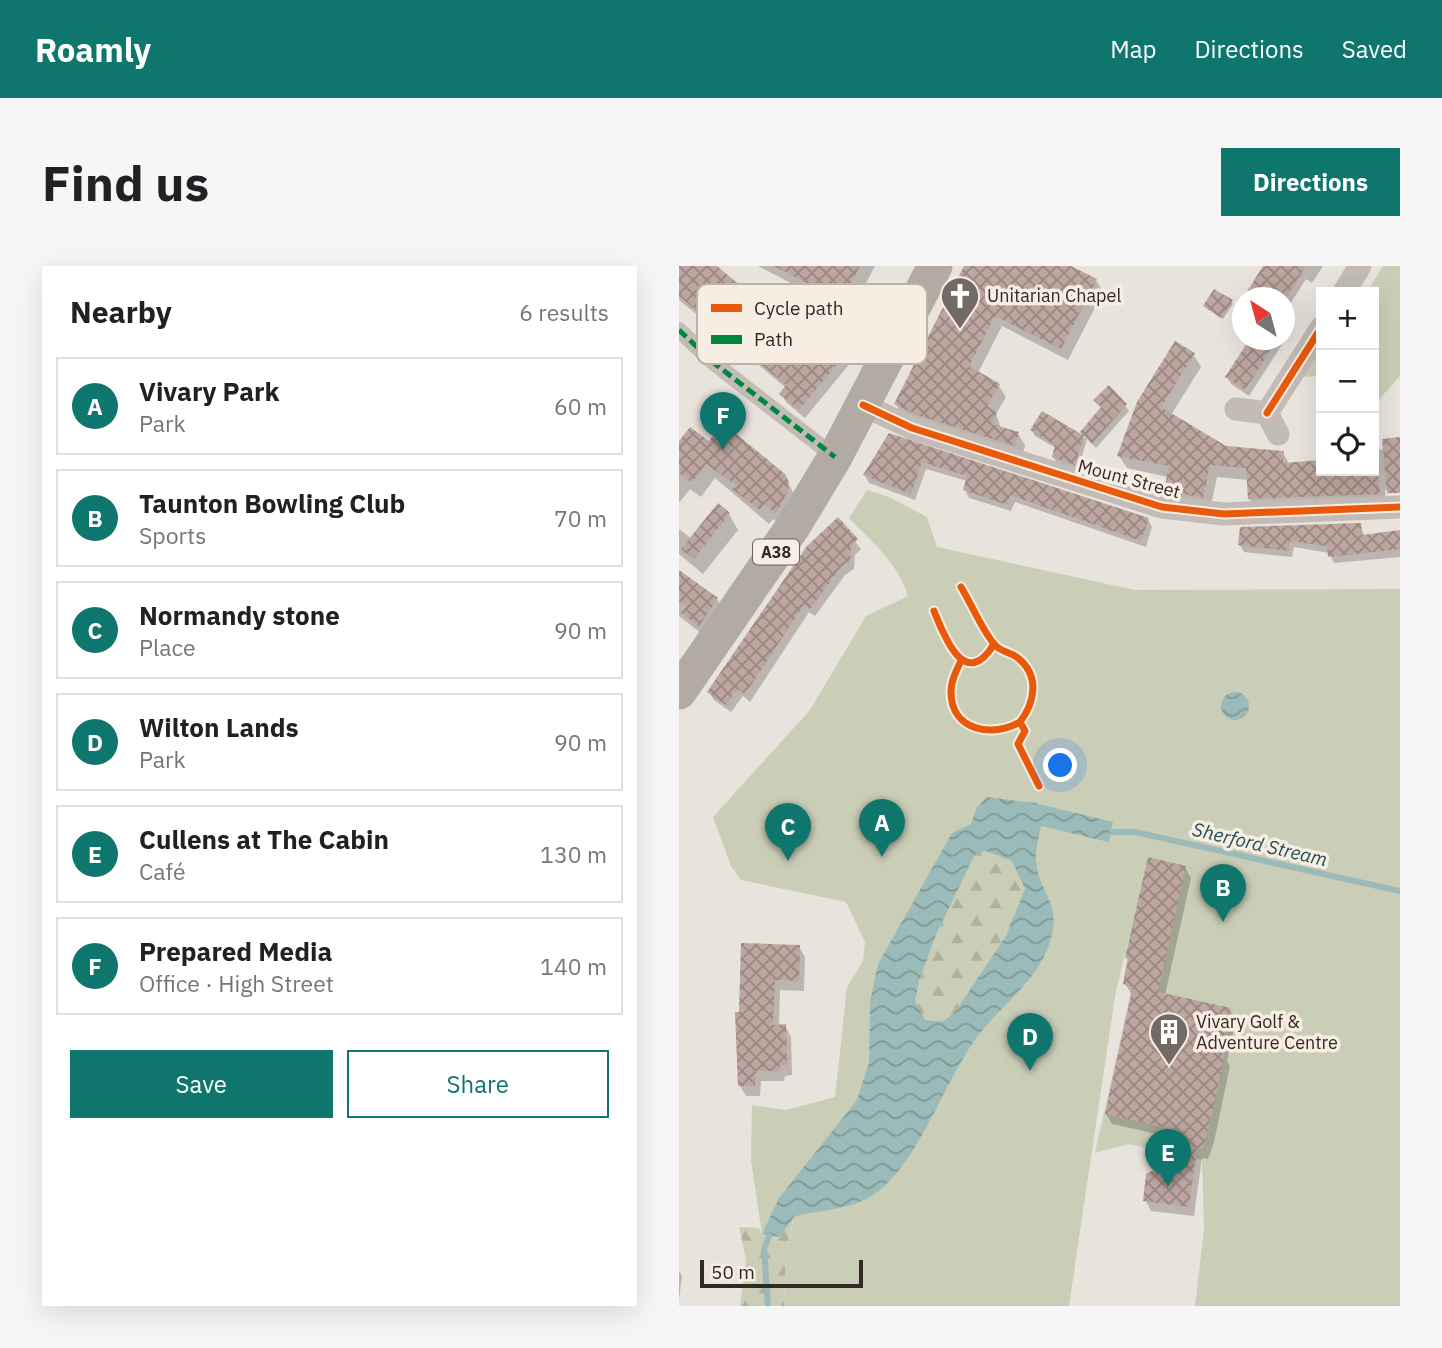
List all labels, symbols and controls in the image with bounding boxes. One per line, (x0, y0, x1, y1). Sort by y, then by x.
text: Roamly (35, 28, 151, 71)
text: Map (1110, 33, 1156, 65)
text: Directions (1194, 33, 1304, 65)
text: Saved (1342, 33, 1407, 65)
button: Directions (1221, 148, 1400, 216)
text: Find us (42, 151, 209, 214)
church icon: Unitarian Chapel (939, 275, 981, 330)
legend (697, 284, 927, 364)
place label: Unitarian Chapel (987, 284, 1121, 307)
north arrow (1232, 287, 1295, 350)
map controls (1316, 287, 1379, 476)
button: + (1316, 287, 1379, 350)
text: Nearby (70, 292, 172, 331)
text: Cycle path (754, 296, 843, 320)
text: 6 results (519, 297, 609, 327)
text: Path (754, 327, 793, 351)
button: − (1316, 350, 1379, 413)
text: Vivary Park (139, 374, 280, 408)
text: A (87, 391, 103, 421)
text: 60 m (554, 391, 607, 421)
pin: F (700, 392, 746, 450)
text: Park (139, 408, 186, 438)
button: locate (1316, 413, 1379, 476)
street label: Mount Street (1075, 454, 1183, 503)
text: Taunton Bowling Club (139, 486, 405, 520)
text: B (87, 503, 103, 533)
text: 70 m (554, 503, 607, 533)
text: Sports (139, 520, 206, 550)
road number: A38 (753, 540, 799, 564)
text: Normandy stone (139, 598, 340, 632)
text: C (88, 615, 102, 645)
text: 90 m (554, 615, 607, 645)
text: Place (139, 632, 196, 662)
text: Wilton Lands (139, 710, 299, 744)
text: D (87, 727, 103, 757)
text: 90 m (554, 727, 607, 757)
text: Park (139, 744, 186, 774)
your location (1043, 748, 1077, 782)
pin: A (859, 799, 905, 857)
pin: C (765, 803, 811, 861)
water label: Sherford Stream (1190, 817, 1330, 871)
text: Cullens at The Cabin (139, 822, 389, 856)
text: E (88, 839, 102, 869)
text: 130 m (540, 839, 607, 869)
text: Café (139, 856, 186, 886)
pin: B (1200, 864, 1246, 922)
text: Prepared Media (139, 934, 332, 968)
text: F (88, 951, 102, 981)
text: 140 m (540, 951, 607, 981)
text: Office · High Street (139, 968, 334, 998)
place label: Vivary Golf & Adventure Centre (1196, 1010, 1338, 1054)
building icon: Vivary Golf & Adventure Centre (1148, 1011, 1190, 1066)
pin: D (1007, 1013, 1053, 1071)
button: Save (70, 1050, 333, 1118)
button: Share (347, 1050, 609, 1118)
pin: E (1145, 1129, 1191, 1187)
scale bar (700, 1257, 863, 1289)
text: 50 m (711, 1260, 755, 1284)

